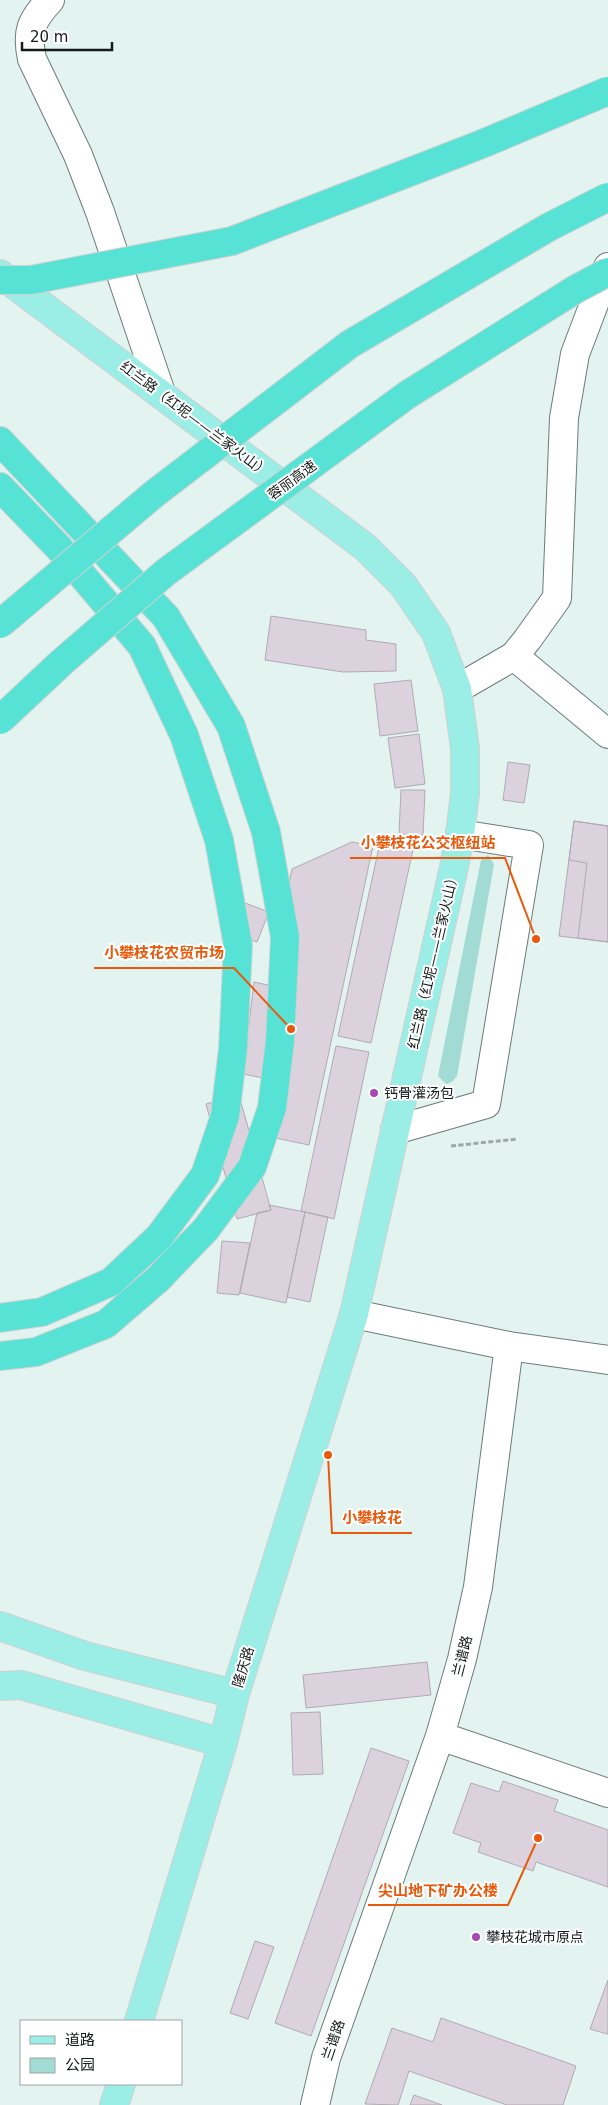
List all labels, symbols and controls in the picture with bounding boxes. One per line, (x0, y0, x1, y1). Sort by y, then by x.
scale bar (22, 20, 112, 52)
text: 20 m (30, 28, 68, 46)
street label: 红兰路（红坭——兰家火山） (118, 358, 272, 480)
street label: 蓉丽高速 (265, 457, 319, 503)
callout: 小攀枝花公交枢纽站 (350, 828, 505, 858)
text: 小攀枝花公交枢纽站 (360, 834, 496, 852)
street label: 红兰路（红坭——兰家火山） (405, 870, 461, 1050)
callout: 小攀枝花农贸市场 (94, 938, 234, 968)
text: 小攀枝花农贸市场 (104, 944, 224, 962)
place label: 钙骨灌汤包 (384, 1085, 454, 1101)
marker: 钙骨灌汤包 (368, 1087, 380, 1099)
callout: 小攀枝花 (332, 1503, 412, 1533)
text: 小攀枝花 (342, 1509, 402, 1527)
street label: 兰谱路 (449, 1634, 475, 1678)
street label: 隆庆路 (229, 1645, 257, 1689)
callout: 尖山地下矿办公楼 (368, 1875, 508, 1905)
text: 尖山地下矿办公楼 (378, 1882, 498, 1900)
place label: 攀枝花城市原点 (486, 1929, 584, 1945)
marker: 攀枝花城市原点 (470, 1931, 482, 1943)
street label: 兰谱路 (319, 2018, 347, 2062)
legend (20, 2020, 182, 2085)
text: 道路 (65, 2031, 95, 2049)
text: 公园 (65, 2056, 95, 2074)

